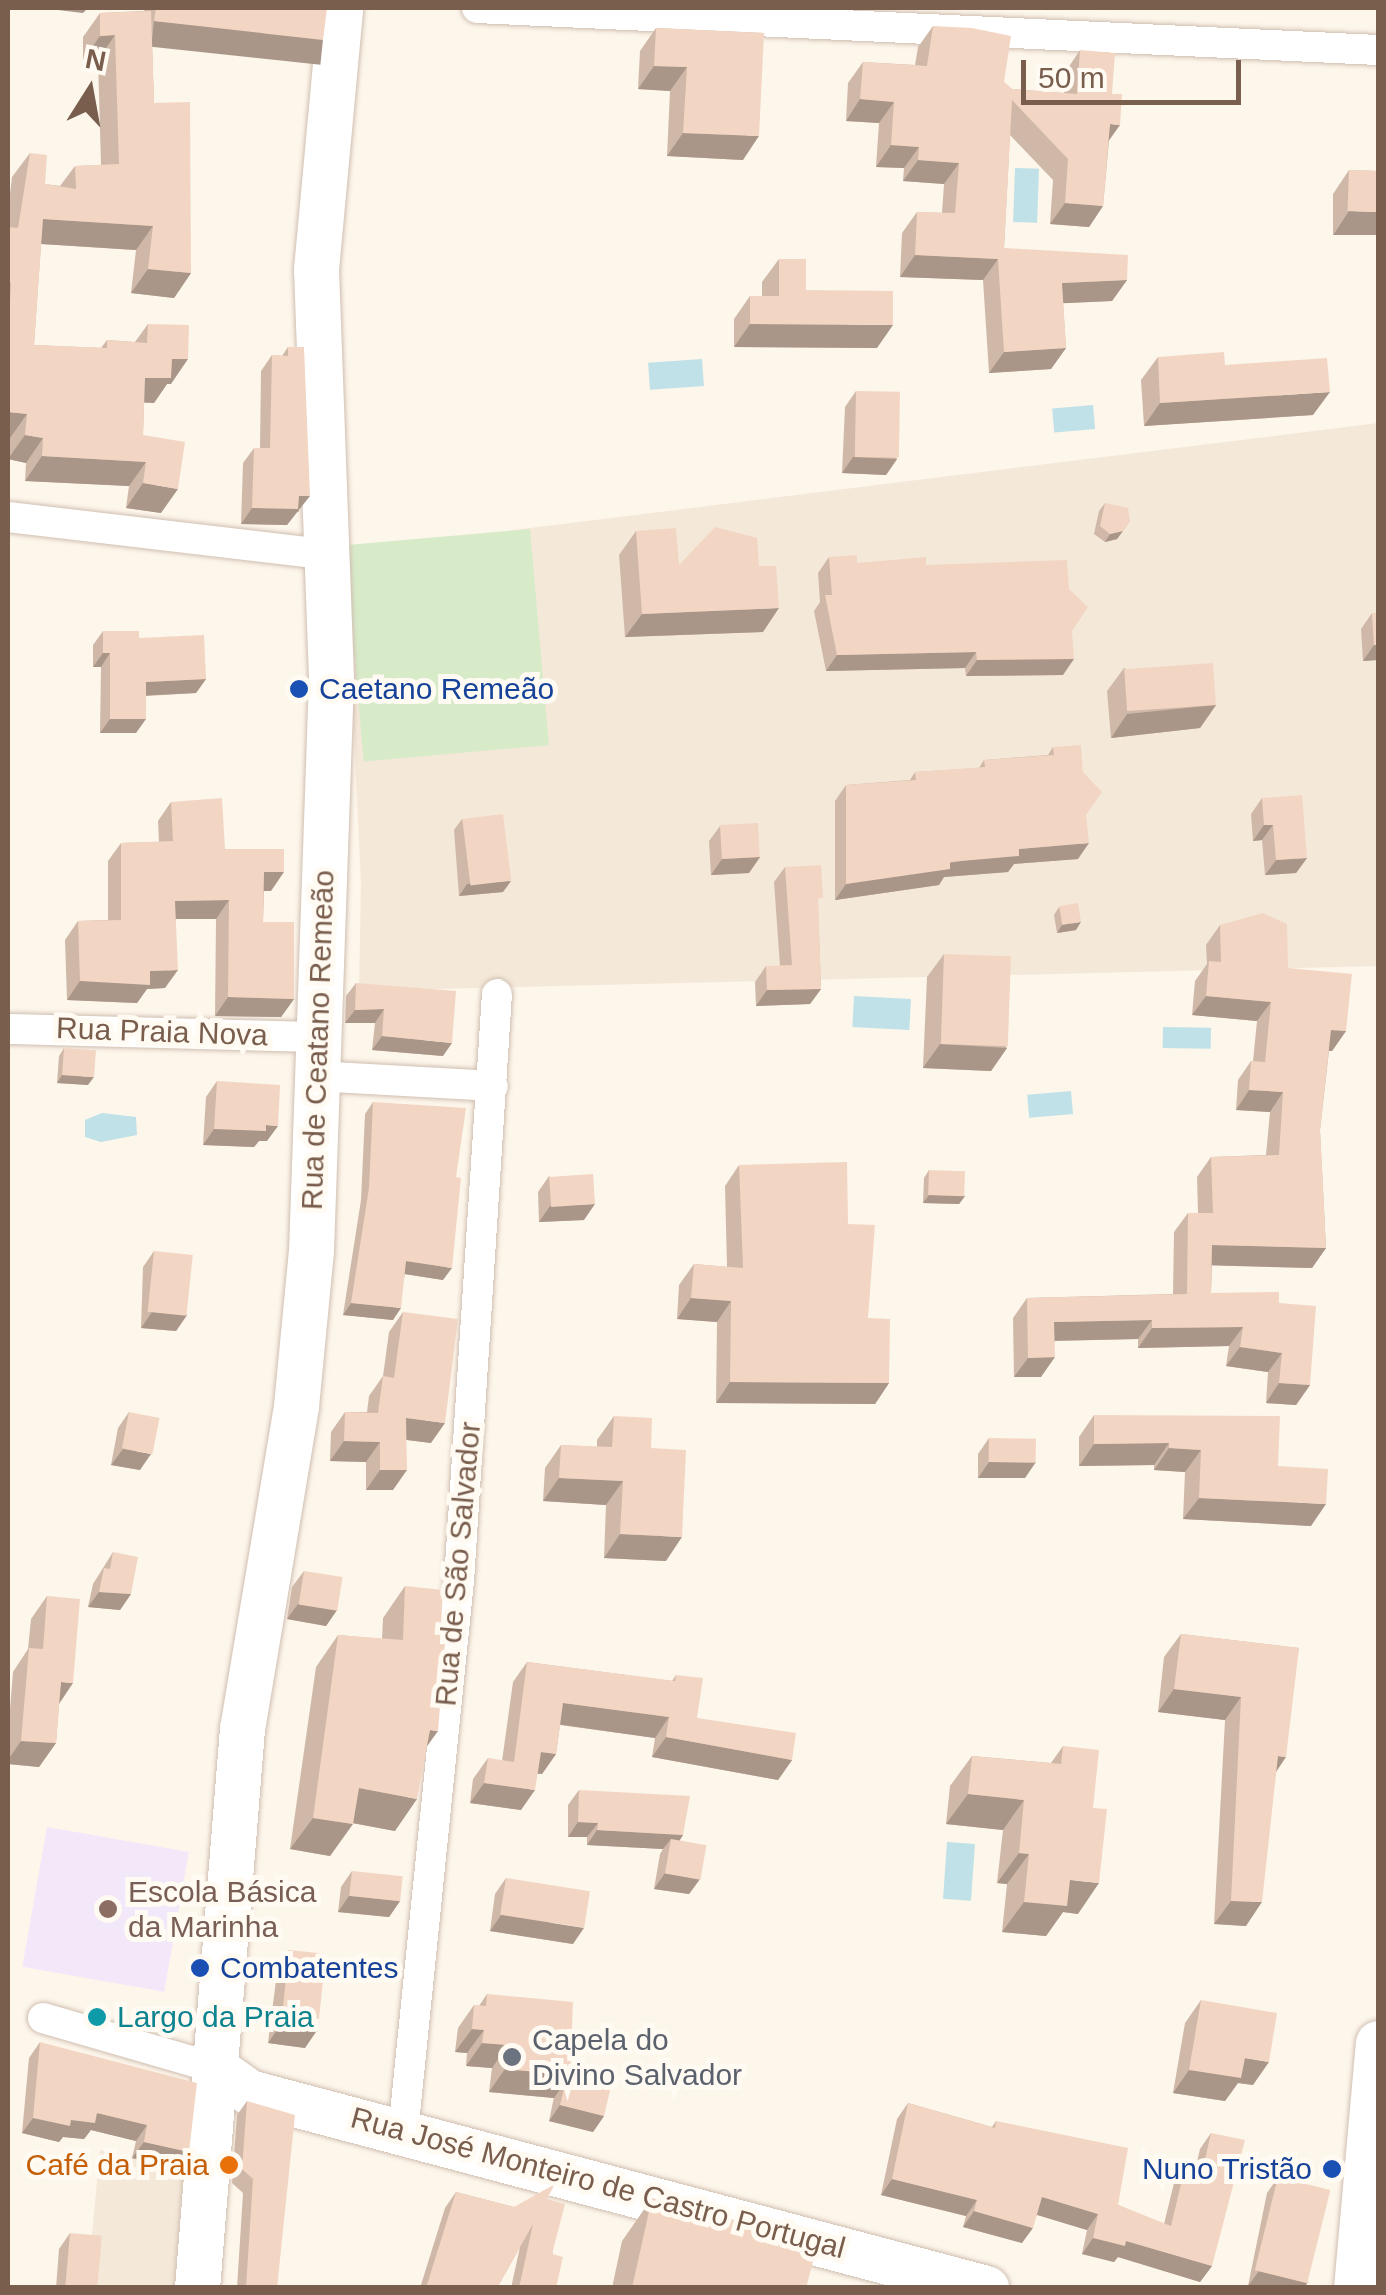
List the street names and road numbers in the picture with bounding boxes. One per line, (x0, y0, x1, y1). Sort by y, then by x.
street label: Rua de Ceatano Remeão (294, 869, 342, 1211)
street label: Rua Praia Nova (56, 1010, 268, 1054)
street label: Rua de São Salvador (428, 1420, 488, 1708)
street label: Rua José Monteiro de Castro Portugal (347, 2100, 849, 2266)

